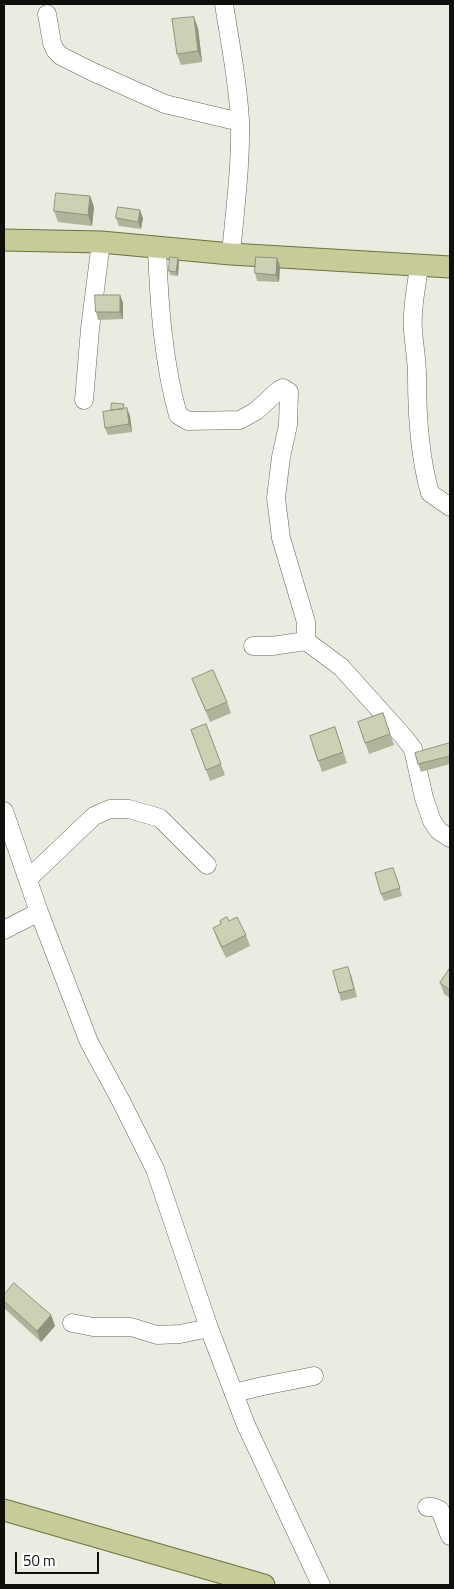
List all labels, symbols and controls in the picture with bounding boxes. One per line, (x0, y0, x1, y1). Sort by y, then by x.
scale bar (18, 1542, 101, 1574)
text: 50 m (23, 1549, 56, 1572)

